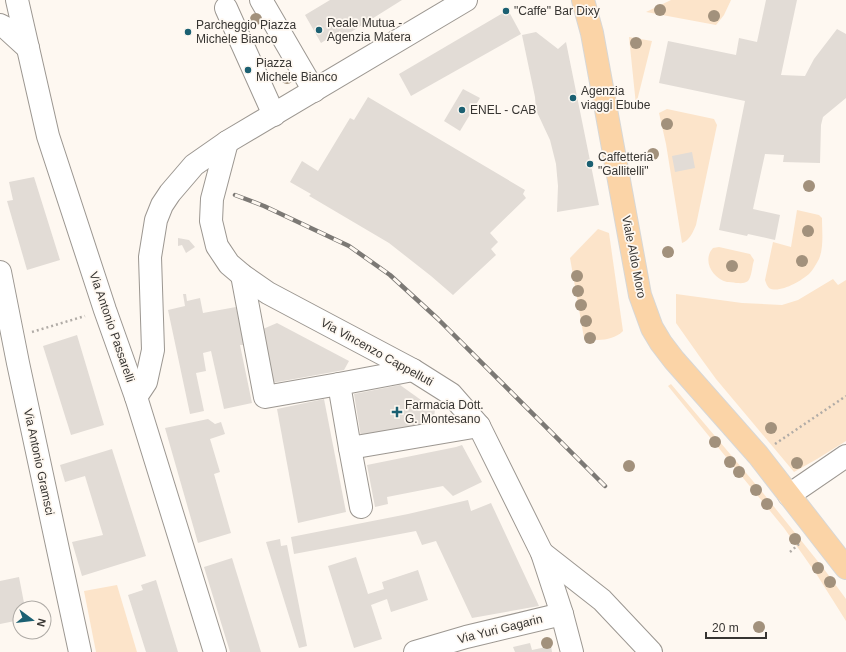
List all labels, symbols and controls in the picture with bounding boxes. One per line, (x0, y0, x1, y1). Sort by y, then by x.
place label: "Caffe" Bar Dixy (514, 4, 600, 18)
marker: "Caffe" Bar Dixy (501, 6, 511, 16)
place label: Reale Mutua - Agenzia Matera (327, 16, 411, 44)
place label: Parcheggio Piazza Michele Bianco (196, 18, 296, 46)
marker: Reale Mutua - Agenzia Matera (314, 25, 324, 35)
marker: Parcheggio Piazza Michele Bianco (183, 27, 193, 37)
place label: Piazza Michele Bianco (256, 56, 338, 84)
marker: Piazza Michele Bianco (243, 65, 253, 75)
place label: Agenzia viaggi Ebube (581, 84, 651, 112)
marker: Agenzia viaggi Ebube (568, 93, 578, 103)
place label: ENEL - CAB (470, 103, 536, 117)
marker: ENEL - CAB (457, 105, 467, 115)
place label: Caffetteria "Gallitelli" (598, 150, 653, 178)
marker: Caffetteria "Gallitelli" (585, 159, 595, 169)
street label: Viale Aldo Moro (619, 215, 649, 300)
street label: Via Antonio Passarelli (87, 270, 137, 384)
street label: Via Vincenzo Cappelluti (318, 315, 436, 389)
place label: Farmacia Dott. G. Montesano (405, 398, 484, 426)
street label: Via Antonio Gramsci (21, 407, 57, 517)
marker: Farmacia Dott. G. Montesano (392, 407, 402, 417)
north arrow (12, 600, 52, 640)
street label: Via Yuri Gagarin (456, 612, 544, 646)
scale bar (706, 614, 766, 640)
text: N (35, 617, 48, 628)
text: 20 m (712, 621, 739, 635)

